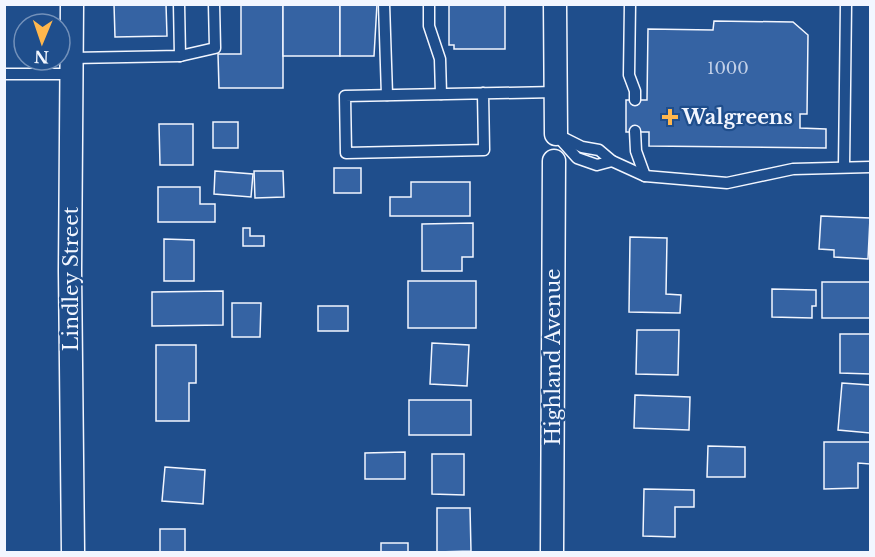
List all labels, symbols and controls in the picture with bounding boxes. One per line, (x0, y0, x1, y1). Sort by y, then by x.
north arrow (12, 12, 72, 72)
text: N (34, 47, 49, 67)
house number: 1000 (707, 58, 749, 78)
place label: Walgreens (681, 105, 793, 129)
marker: Walgreens (663, 110, 677, 124)
street label: Lindley Street (59, 206, 83, 351)
street label: Highland Avenue (541, 268, 565, 446)

